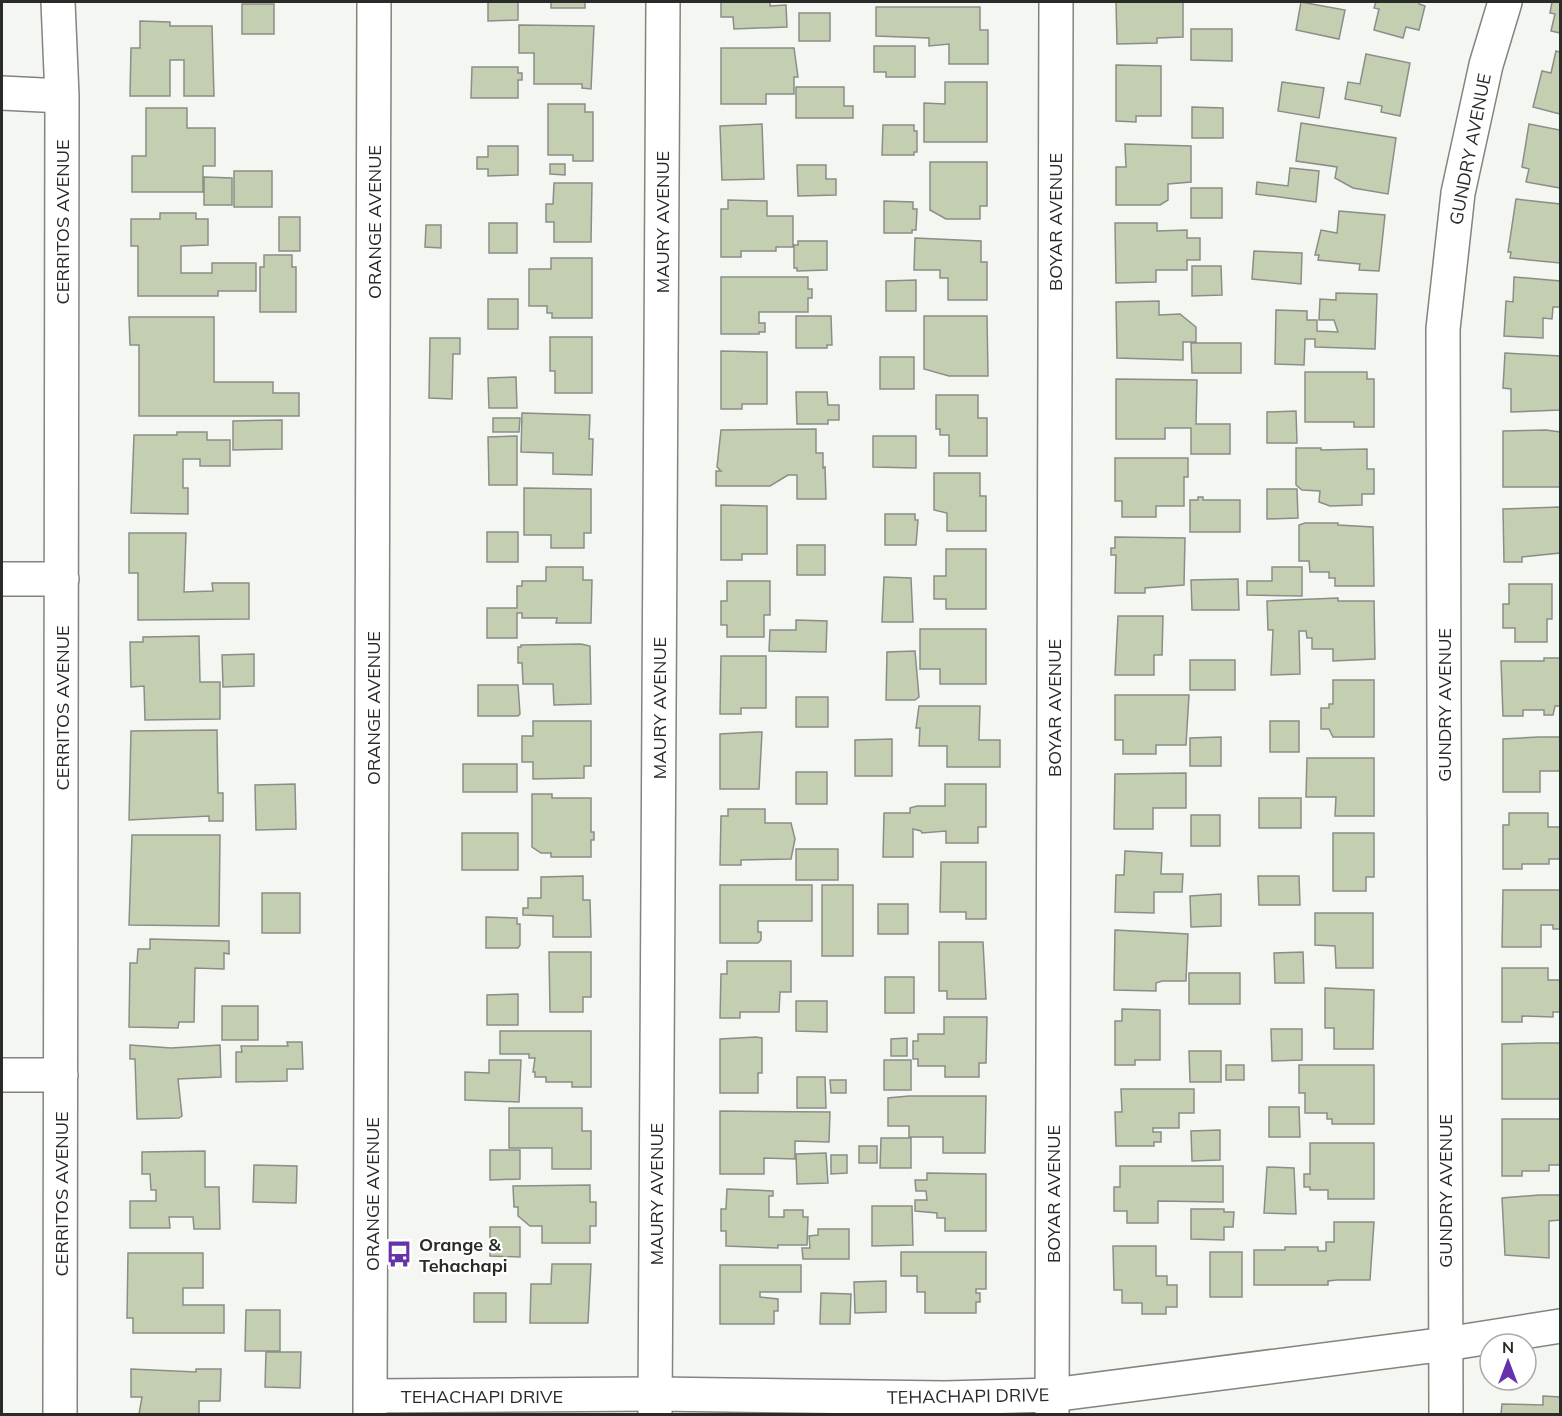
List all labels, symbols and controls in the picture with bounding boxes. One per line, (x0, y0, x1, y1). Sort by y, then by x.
street label: GUNDRY AVENUE (1444, 71, 1496, 227)
street label: CERRITOS AVENUE (51, 140, 74, 304)
street label: ORANGE AVENUE (363, 145, 386, 299)
street label: MAURY AVENUE (651, 151, 674, 293)
street label: BOYAR AVENUE (1044, 153, 1067, 291)
street label: CERRITOS AVENUE (51, 626, 74, 790)
street label: GUNDRY AVENUE (1433, 628, 1456, 782)
street label: ORANGE AVENUE (362, 631, 385, 785)
street label: MAURY AVENUE (648, 637, 671, 779)
street label: BOYAR AVENUE (1043, 639, 1066, 777)
street label: CERRITOS AVENUE (50, 1112, 73, 1276)
street label: GUNDRY AVENUE (1434, 1114, 1457, 1268)
street label: ORANGE AVENUE (361, 1117, 384, 1271)
street label: MAURY AVENUE (645, 1123, 668, 1265)
street label: BOYAR AVENUE (1042, 1125, 1065, 1263)
place label: Orange & Tehachapi (419, 1233, 508, 1277)
bus stop icon: Orange & Tehachapi (384, 1239, 414, 1269)
north arrow (1478, 1332, 1538, 1392)
text: N (1502, 1337, 1514, 1357)
street label: TEHACHAPI DRIVE (887, 1383, 1049, 1409)
street label: TEHACHAPI DRIVE (401, 1385, 563, 1408)

